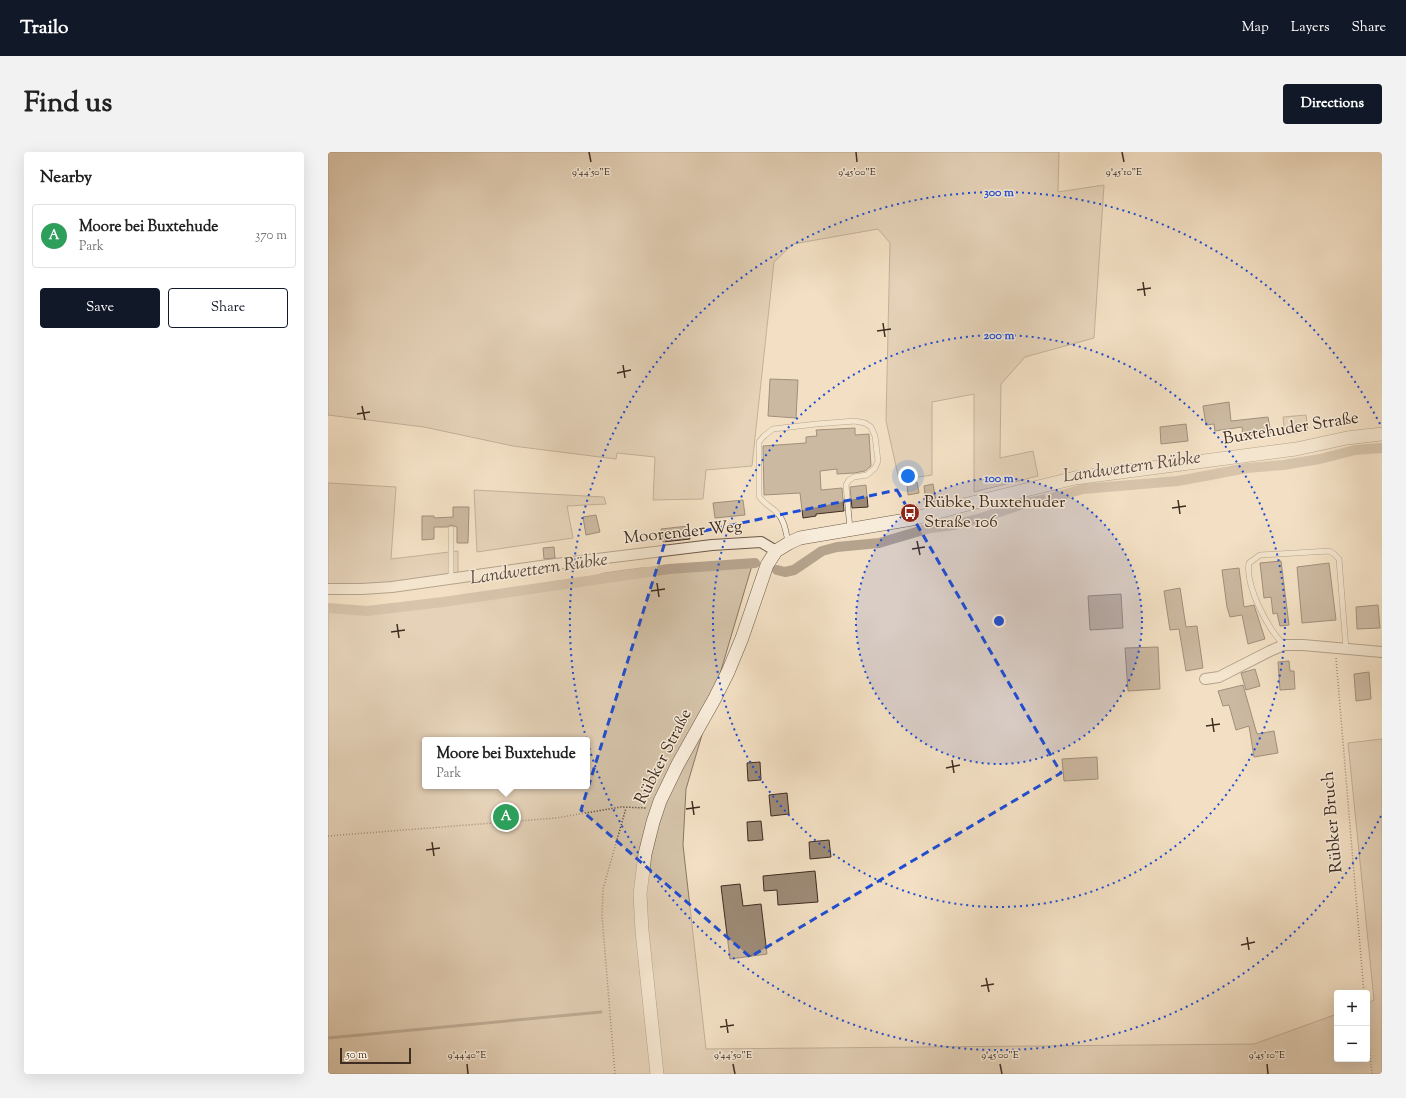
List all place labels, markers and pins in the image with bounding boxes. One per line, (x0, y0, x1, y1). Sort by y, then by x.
place label: Rübke, Buxtehuder Straße 106 (924, 491, 1066, 535)
bus stop icon: Rübke, Buxtehuder Straße 106 (899, 502, 921, 524)
centre of rings (992, 614, 1006, 628)
pin: A (493, 802, 519, 832)

